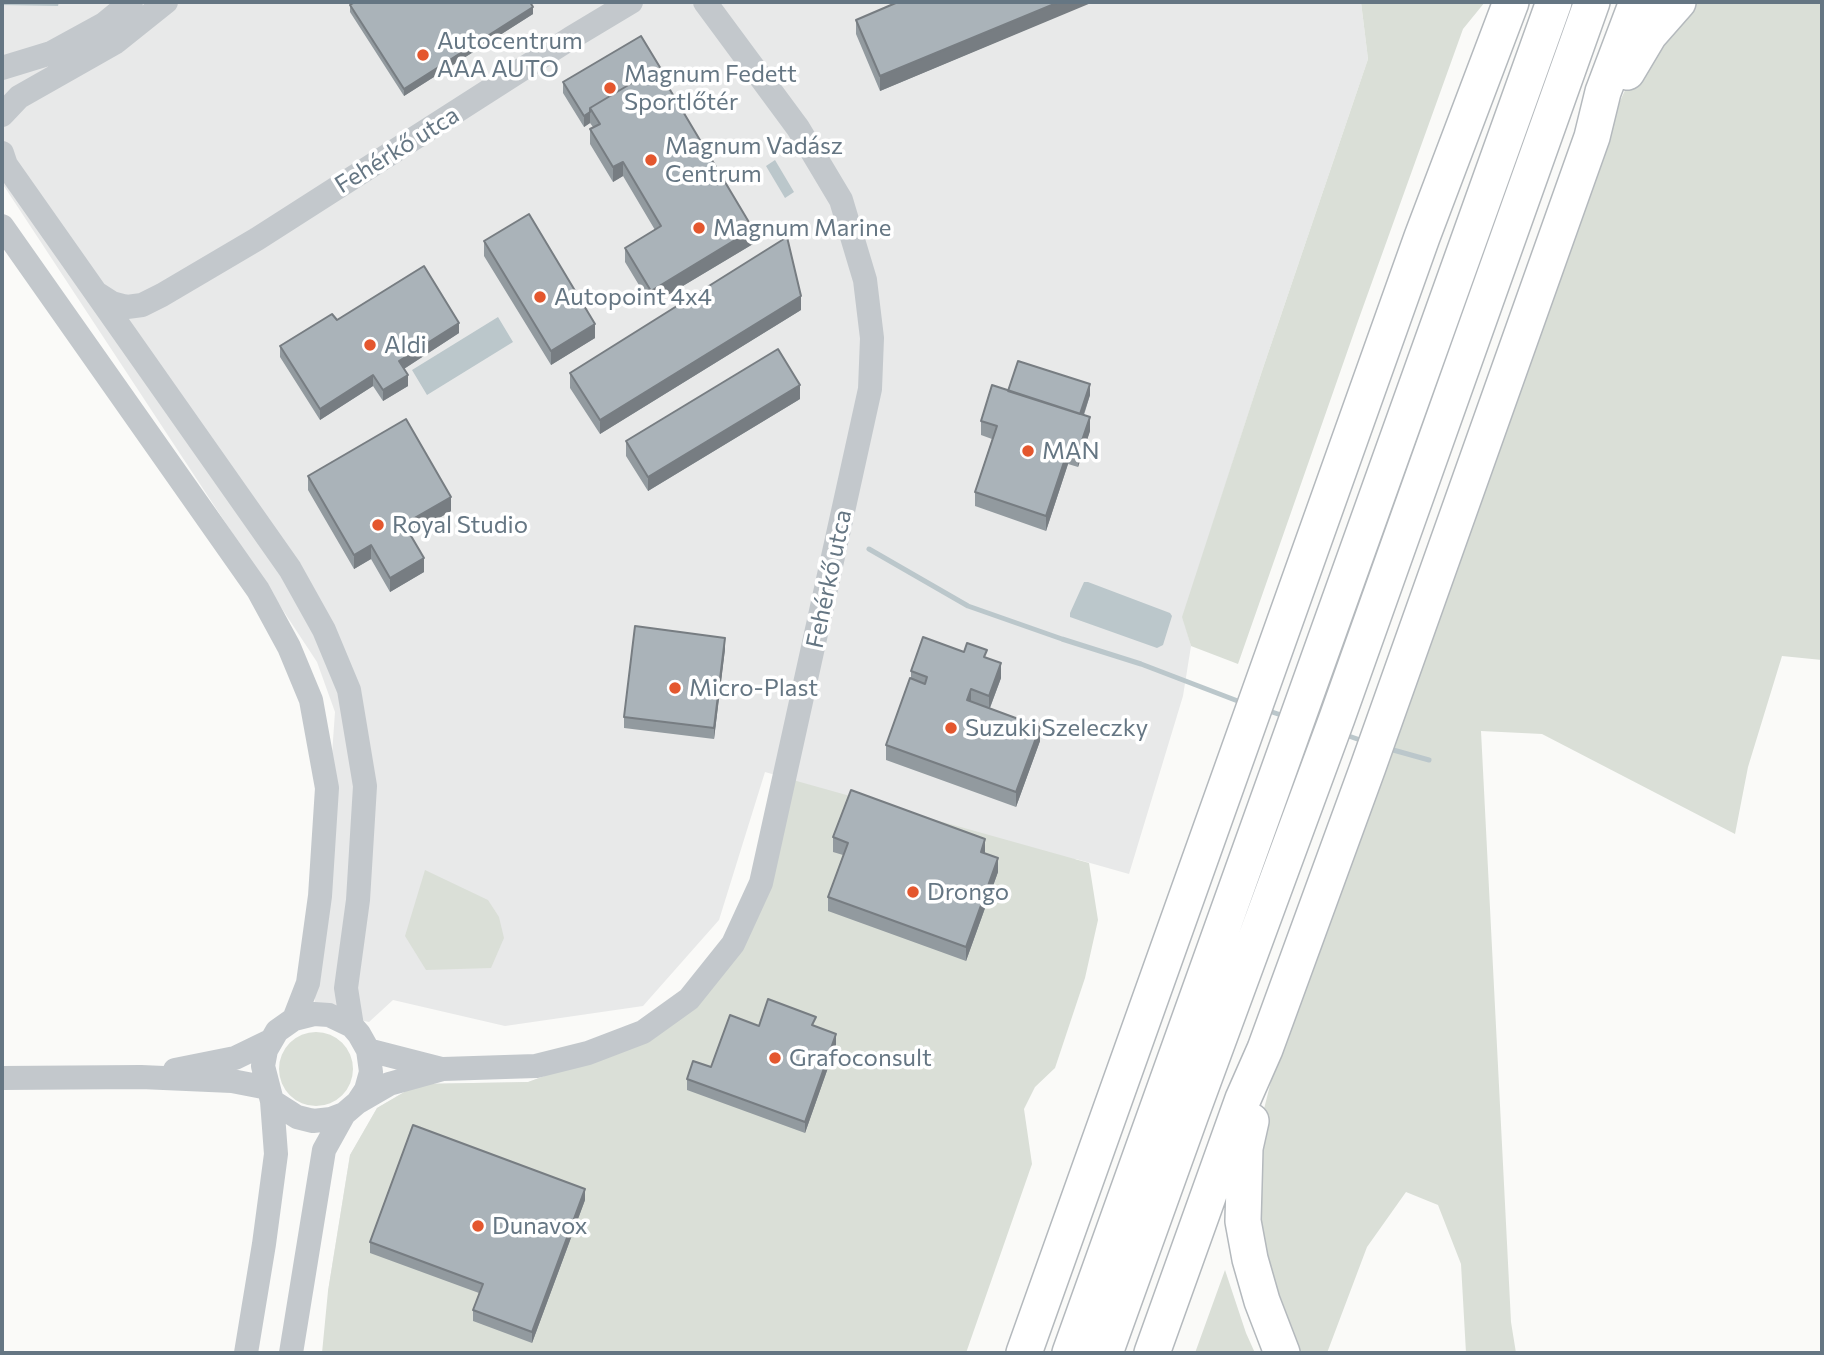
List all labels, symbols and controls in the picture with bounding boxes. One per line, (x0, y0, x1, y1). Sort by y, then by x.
place label: Autocentrum AAA AUTO (437, 27, 583, 83)
marker: Autocentrum AAA AUTO (415, 47, 431, 63)
place label: Magnum Fedett Sportlőtér (624, 60, 797, 116)
marker: Magnum Fedett Sportlőtér (602, 80, 618, 96)
street label: Fehérkő utca (330, 100, 464, 200)
place label: Magnum Vadász Centrum (665, 132, 843, 188)
marker: Magnum Vadász Centrum (643, 152, 659, 168)
place label: Magnum Marine (713, 214, 891, 242)
marker: Magnum Marine (691, 220, 707, 236)
place label: Autopoint 4x4 (554, 283, 712, 311)
marker: Autopoint 4x4 (532, 289, 548, 305)
place label: Aldi (384, 331, 427, 359)
marker: Aldi (362, 337, 378, 353)
place label: MAN (1042, 437, 1100, 465)
marker: MAN (1020, 443, 1036, 459)
street label: Fehérkő utca (800, 507, 858, 651)
place label: Royal Studio (392, 511, 528, 539)
marker: Royal Studio (370, 517, 386, 533)
place label: Micro-Plast (689, 674, 818, 702)
marker: Micro-Plast (667, 680, 683, 696)
place label: Suzuki Szeleczky (965, 714, 1148, 742)
marker: Suzuki Szeleczky (943, 720, 959, 736)
place label: Drongo (927, 878, 1009, 906)
marker: Drongo (905, 884, 921, 900)
place label: Grafoconsult (789, 1044, 932, 1072)
marker: Grafoconsult (767, 1050, 783, 1066)
place label: Dunavox (492, 1212, 588, 1240)
marker: Dunavox (470, 1218, 486, 1234)

